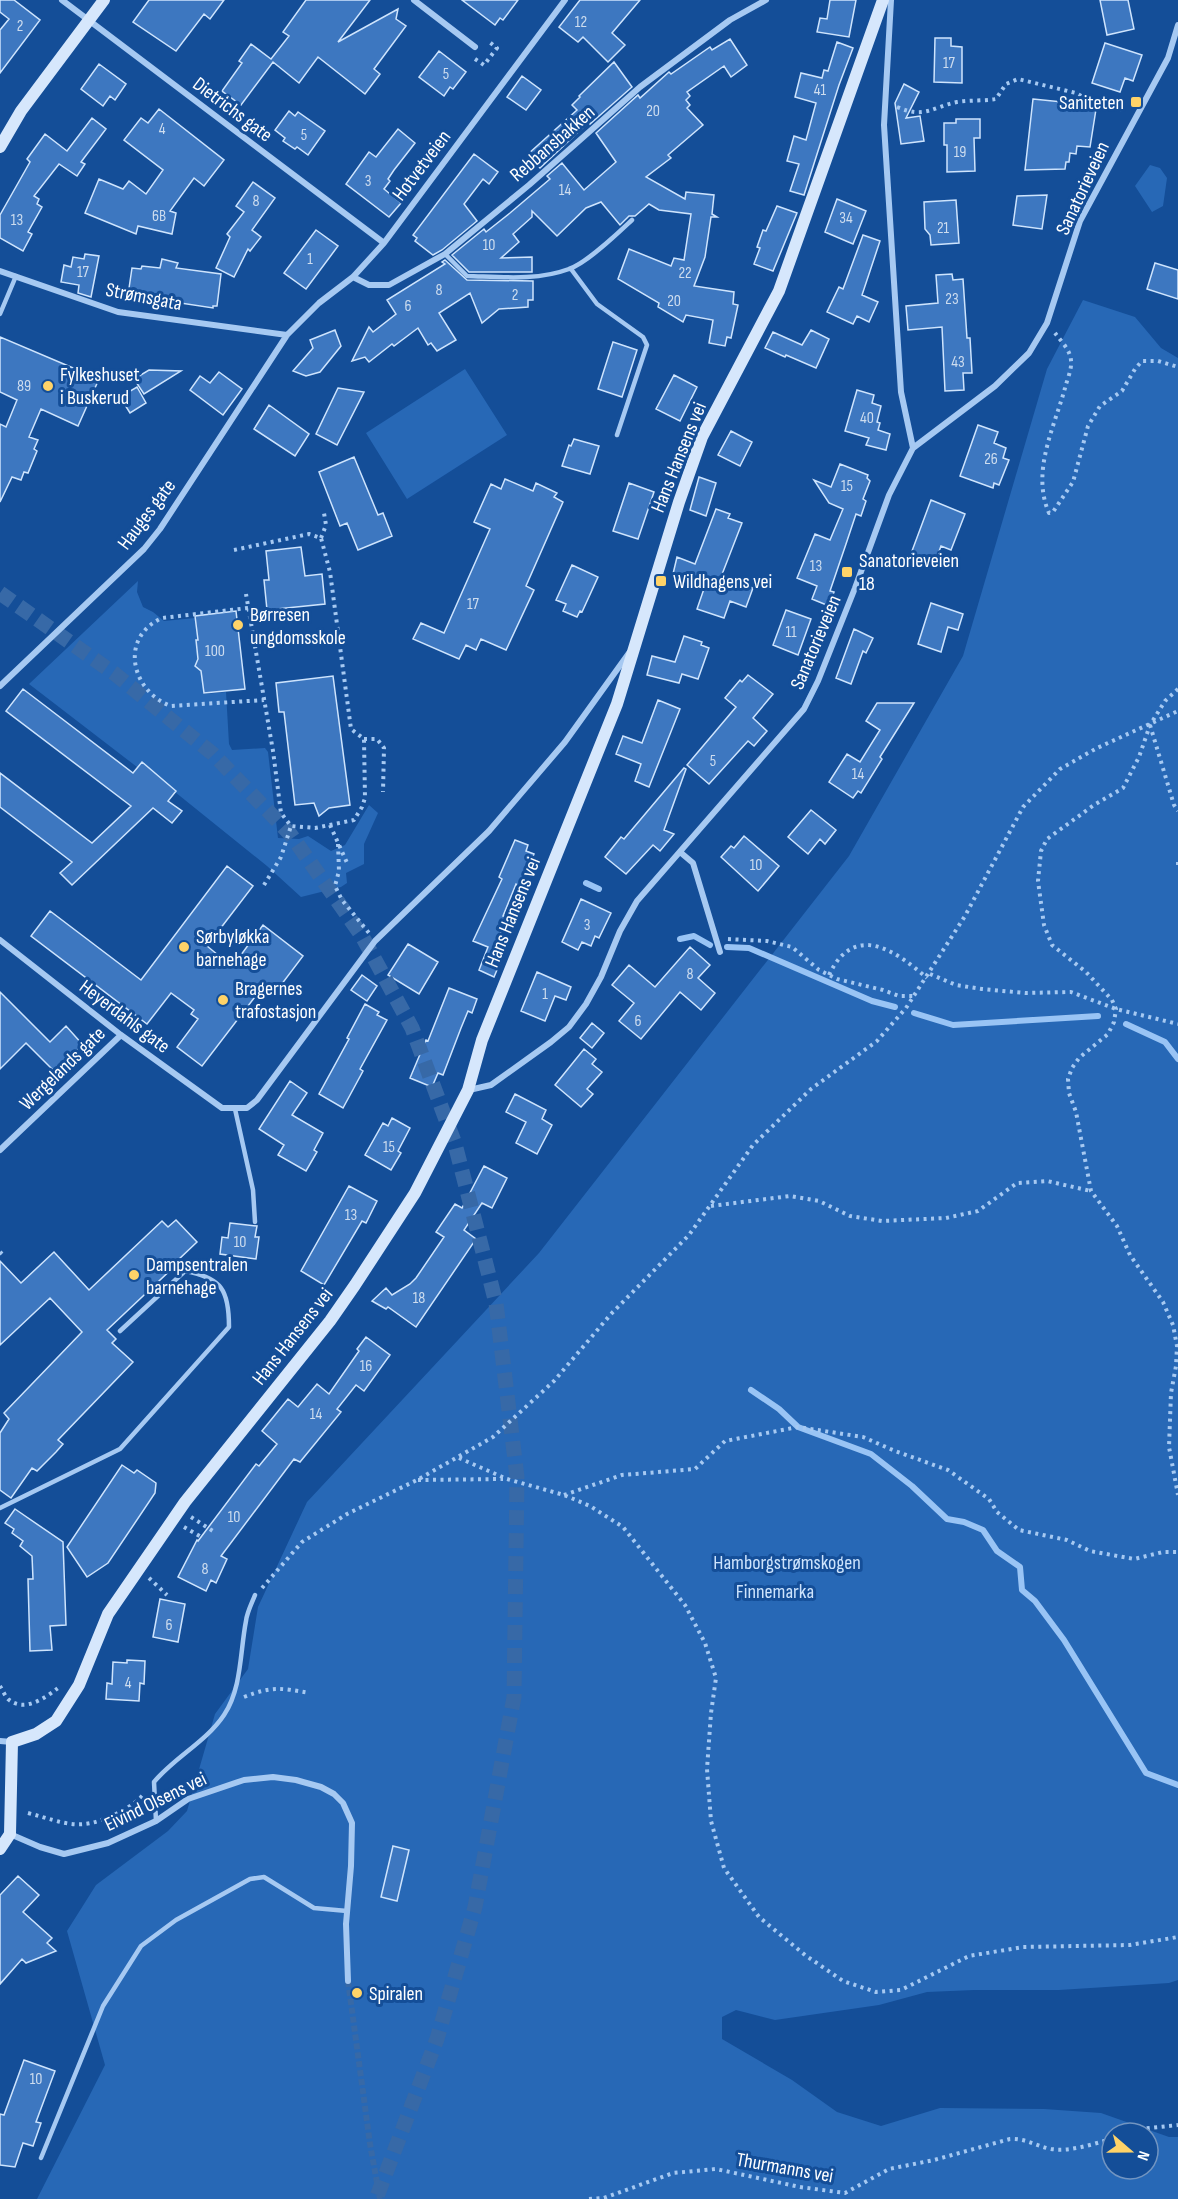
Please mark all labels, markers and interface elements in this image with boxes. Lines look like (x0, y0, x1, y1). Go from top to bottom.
house number: 12 (575, 13, 587, 32)
house number: 2 (17, 17, 23, 36)
house number: 17 (943, 54, 956, 73)
house number: 5 (443, 65, 449, 84)
street label: Dietrichs gate (188, 72, 277, 147)
house number: 41 (814, 81, 827, 100)
place label: Saniteten (1059, 91, 1124, 115)
marker: Saniteten (1129, 95, 1143, 109)
street label: Rebbansbakken (505, 100, 600, 187)
house number: 20 (646, 102, 660, 121)
house number: 4 (159, 120, 166, 139)
house number: 5 (301, 126, 307, 145)
street label: Hotvetveien (387, 126, 456, 206)
street label: Sanatorieveien (1051, 138, 1115, 239)
house number: 19 (954, 143, 966, 162)
house number: 3 (365, 172, 371, 191)
house number: 14 (559, 181, 571, 200)
house number: 8 (252, 192, 260, 211)
house number: 6B (152, 207, 166, 226)
house number: 34 (839, 209, 853, 228)
house number: 13 (11, 211, 23, 230)
house number: 21 (937, 219, 950, 238)
house number: 10 (483, 236, 495, 255)
house number: 1 (307, 250, 313, 269)
house number: 17 (77, 263, 90, 282)
house number: 22 (678, 264, 692, 283)
street label: Strømsgata (104, 278, 184, 316)
house number: 8 (435, 281, 443, 300)
house number: 2 (512, 286, 518, 305)
house number: 23 (945, 290, 959, 309)
house number: 20 (667, 292, 681, 311)
house number: 6 (404, 297, 412, 316)
house number: 43 (951, 353, 965, 372)
place label: Fylkeshuset i Buskerud (60, 363, 140, 410)
house number: 89 (17, 377, 31, 396)
marker: Fylkeshuset i Buskerud (41, 379, 55, 393)
street label: Hans Hansens vei (646, 399, 712, 516)
house number: 40 (860, 409, 874, 428)
house number: 26 (984, 450, 998, 469)
street label: Hauges gate (113, 475, 181, 555)
house number: 15 (841, 477, 853, 496)
place label: Sanatorieveien 18 (859, 549, 959, 596)
house number: 13 (810, 557, 822, 576)
marker: Sanatorieveien 18 (840, 565, 854, 579)
place label: Wildhagens vei (673, 570, 772, 594)
marker: Wildhagens vei (654, 574, 668, 588)
street label: Sanatorieveien (785, 592, 847, 693)
house number: 17 (467, 595, 480, 614)
place label: Børresen ungdomsskole (250, 603, 346, 650)
marker: Børresen ungdomsskole (231, 618, 245, 632)
house number: 11 (785, 623, 797, 642)
house number: 100 (205, 642, 225, 661)
house number: 5 (710, 752, 716, 771)
house number: 14 (852, 765, 864, 784)
street label: Hans Hansens vei (480, 854, 546, 971)
house number: 10 (750, 856, 762, 875)
house number: 3 (584, 916, 590, 935)
place label: Sørbyløkka barnehage (196, 925, 269, 972)
marker: Sørbyløkka barnehage (177, 940, 191, 954)
house number: 8 (686, 965, 694, 984)
street label: Heyerdahls gate (74, 975, 174, 1059)
place label: Bragernes trafostasjon (235, 977, 316, 1024)
house number: 1 (542, 985, 548, 1004)
marker: Bragernes trafostasjon (216, 993, 230, 1007)
house number: 6 (634, 1012, 642, 1031)
street label: Wergelands gate (15, 1022, 111, 1116)
house number: 15 (383, 1138, 395, 1157)
house number: 13 (345, 1206, 357, 1225)
house number: 10 (234, 1233, 246, 1252)
place label: Dampsentralen barnehage (146, 1253, 248, 1300)
marker: Dampsentralen barnehage (127, 1268, 141, 1282)
street label: Hans Hansens vei (247, 1283, 338, 1390)
house number: 18 (413, 1289, 425, 1308)
house number: 16 (360, 1357, 372, 1376)
house number: 14 (310, 1405, 322, 1424)
house number: 10 (228, 1508, 240, 1527)
park label: Hamborgstrømskogen (713, 1551, 861, 1575)
house number: 8 (201, 1560, 209, 1579)
park label: Finnemarka (736, 1580, 814, 1604)
house number: 6 (165, 1616, 173, 1635)
house number: 4 (125, 1674, 132, 1693)
street label: Eivind Olsens vei (100, 1767, 210, 1837)
place label: Spiralen (369, 1982, 423, 2006)
marker: Spiralen (350, 1986, 364, 2000)
house number: 10 (30, 2070, 42, 2089)
north arrow (1100, 2121, 1160, 2181)
street label: Thurmanns vei (735, 2148, 835, 2188)
text: N (1132, 2148, 1153, 2163)

